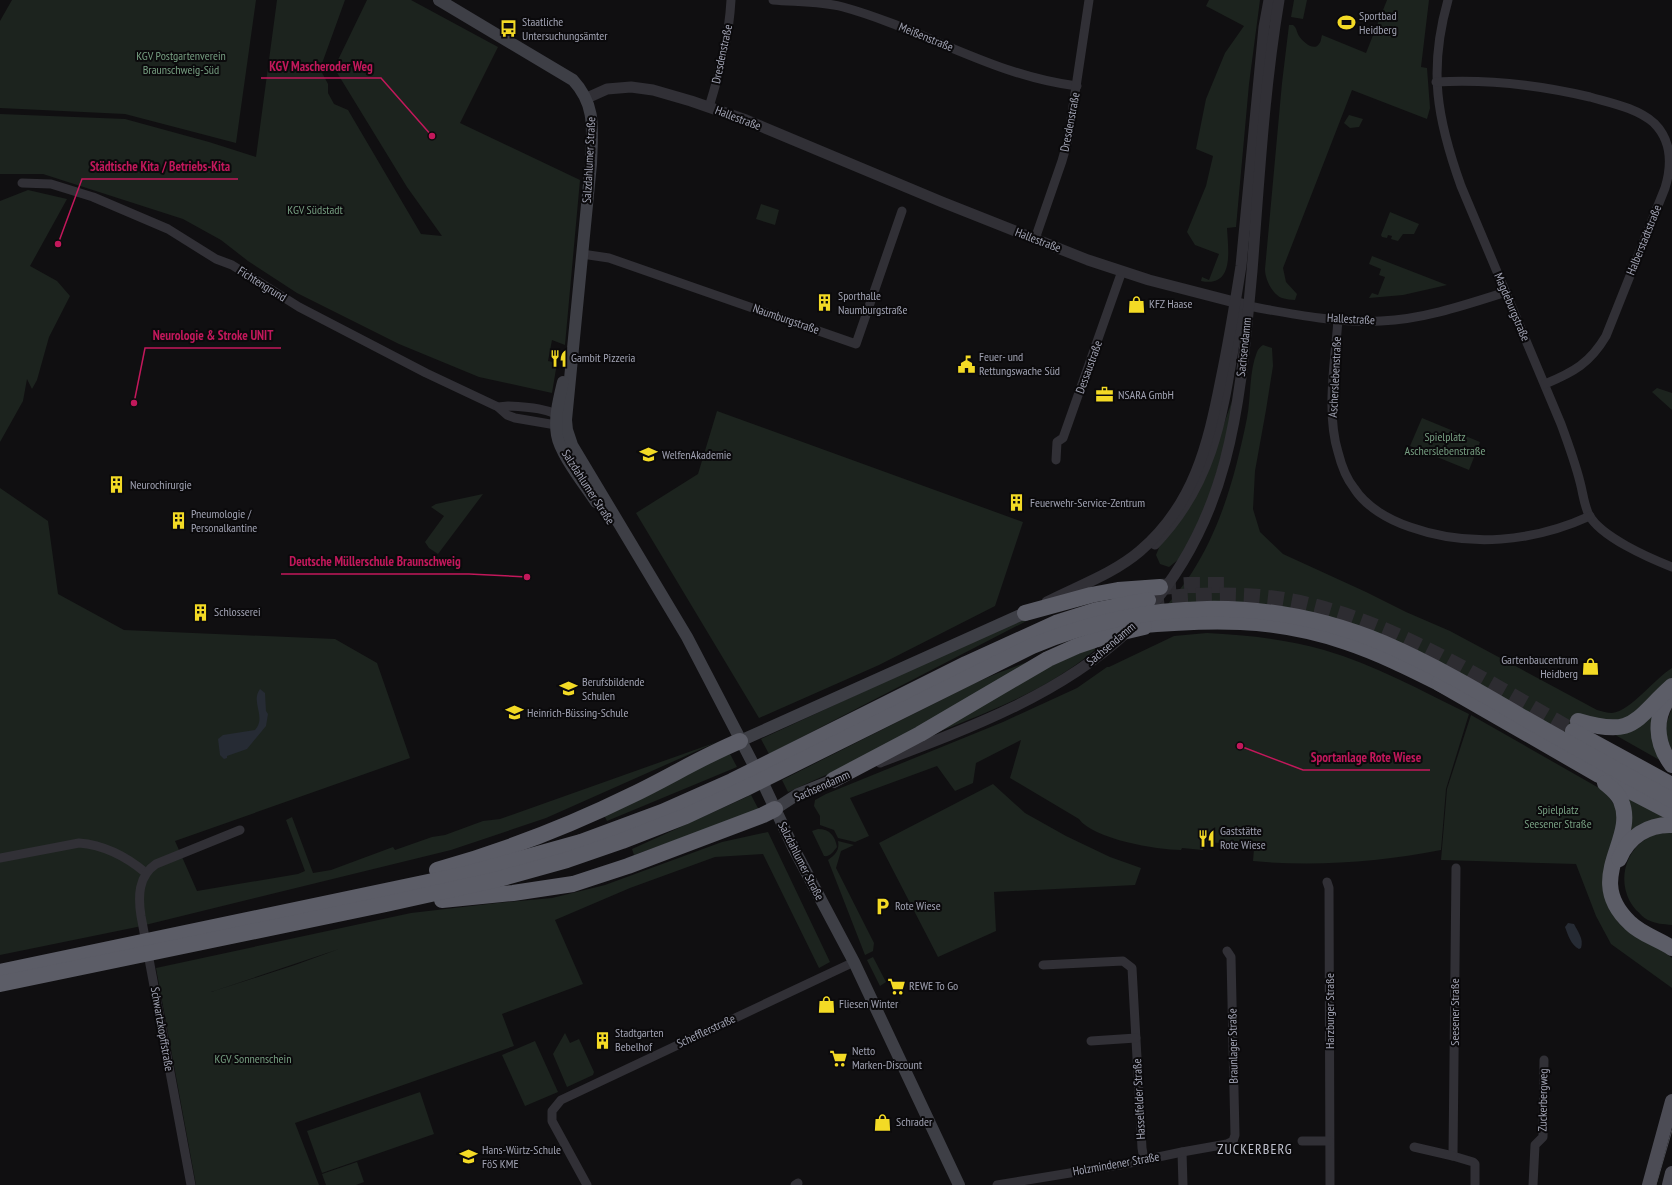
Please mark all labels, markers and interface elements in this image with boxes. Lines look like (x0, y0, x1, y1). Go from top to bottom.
place label: Sportbad Heidberg (1359, 8, 1397, 37)
sports icon: Sportbad Heidberg (1336, 13, 1356, 33)
place label: Staatliche Untersuchungsämter (522, 14, 608, 43)
bus stop icon: Staatliche Untersuchungsämter (499, 19, 519, 39)
street label: Meißenstraße (897, 19, 956, 54)
street label: Dresdenstraße (708, 23, 735, 85)
park label: KGV Postgartenverein Braunschweig-Süd (136, 48, 226, 77)
callout: KGV Mascheroder Weg (261, 53, 381, 78)
text: KGV Mascheroder Weg (269, 58, 373, 75)
street label: Dresdenstraße (1056, 91, 1083, 153)
street label: Hallestraße (713, 102, 763, 133)
street label: Salzdahlumer Straße (579, 116, 598, 203)
callout: Städtische Kita / Betriebs-Kita (82, 154, 238, 179)
text: Städtische Kita / Betriebs-Kita (90, 158, 230, 175)
park label: KGV Südstadt (287, 202, 343, 217)
street label: Halberstadtstraße (1623, 202, 1664, 277)
street label: Hallestraße (1013, 224, 1063, 255)
street label: Fichtengrund (235, 263, 289, 304)
street label: Magdeburgstraße (1491, 270, 1534, 343)
place label: Sporthalle Naumburgstraße (838, 288, 907, 317)
building icon: Sporthalle Naumburgstraße (815, 293, 835, 313)
shop icon: KFZ Haase (1126, 294, 1146, 314)
place label: KFZ Haase (1149, 296, 1192, 311)
street label: Naumburgstraße (751, 300, 821, 337)
street label: Hallestraße (1327, 310, 1375, 327)
street label: Sachsendamm (1233, 316, 1254, 377)
callout: Neurologie & Stroke UNIT (145, 323, 281, 348)
text: Neurologie & Stroke UNIT (153, 327, 274, 344)
street label: Ascherslebenstraße (1325, 336, 1344, 418)
street label: Dessaustraße (1072, 338, 1105, 396)
restaurant icon: Gambit Pizzeria (548, 348, 568, 368)
place label: Feuer- und Rettungswache Süd (979, 349, 1060, 378)
place label: Gambit Pizzeria (571, 350, 636, 365)
public building icon: Feuer- und Rettungswache Süd (956, 354, 976, 374)
office icon: NSARA GmbH (1095, 385, 1115, 405)
place label: NSARA GmbH (1118, 387, 1174, 402)
park label: Spielplatz Ascherslebenstraße (1404, 429, 1486, 458)
school or university icon: WelfenAkademie (639, 445, 659, 465)
street label: Salzdahlumer Straße (559, 446, 618, 527)
place label: WelfenAkademie (662, 447, 731, 462)
building icon: Neurochirurgie (107, 475, 127, 495)
place label: Neurochirurgie (130, 477, 192, 492)
building icon: Feuerwehr-Service-Zentrum (1007, 493, 1027, 513)
place label: Feuerwehr-Service-Zentrum (1030, 495, 1145, 510)
place label: Pneumologie / Personalkantine (191, 506, 257, 535)
building icon: Pneumologie / Personalkantine (168, 511, 188, 531)
callout: Deutsche Müllerschule Braunschweig (281, 549, 469, 574)
text: Deutsche Müllerschule Braunschweig (289, 553, 461, 570)
building icon: Schlosserei (191, 602, 211, 622)
place label: Schlosserei (214, 604, 261, 619)
street label: Sachsendamm (1083, 619, 1138, 668)
place label: Gartenbaucentrum Heidberg (1501, 652, 1578, 681)
shop icon: Gartenbaucentrum Heidberg (1581, 657, 1601, 677)
place label: Berufsbildende Schulen (582, 674, 644, 703)
school or university icon: Berufsbildende Schulen (559, 679, 579, 699)
school or university icon: Heinrich-Büssing-Schule (504, 703, 524, 723)
place label: Heinrich-Büssing-Schule (527, 705, 628, 720)
callout: Sportanlage Rote Wiese (1303, 745, 1430, 770)
text: Sportanlage Rote Wiese (1311, 749, 1422, 766)
street label: Sachsendamm (792, 767, 852, 804)
park label: Spielplatz Seesener Straße (1524, 802, 1592, 831)
street label: Salzdahlumer Straße (775, 819, 828, 903)
place label: Gaststätte Rote Wiese (1220, 823, 1266, 852)
restaurant icon: Gaststätte Rote Wiese (1197, 828, 1217, 848)
parking icon: Rote Wiese (872, 896, 892, 916)
place label: Rote Wiese (895, 898, 941, 913)
street label: Harzburger Straße (1322, 973, 1337, 1049)
supermarket icon: REWE To Go (886, 976, 906, 996)
place label: REWE To Go (909, 978, 958, 993)
street label: Seesener Straße (1447, 978, 1462, 1046)
street label: Schwartzkopffstraße (148, 986, 177, 1072)
shop icon: Fliesen Winter (816, 994, 836, 1014)
place label: Fliesen Winter (839, 996, 899, 1011)
street label: Braunlager Straße (1224, 1008, 1241, 1084)
street label: Schefflerstraße (674, 1010, 737, 1051)
place label: Stadtgarten Bebelhof (615, 1025, 664, 1054)
building icon: Stadtgarten Bebelhof (592, 1030, 612, 1050)
place label: Netto Marken-Discount (852, 1043, 923, 1072)
supermarket icon: Netto Marken-Discount (829, 1048, 849, 1068)
park label: KGV Sonnenschein (215, 1051, 291, 1066)
street label: Hasselfelder Straße (1129, 1058, 1148, 1140)
street label: Zuckerbergweg (1534, 1068, 1551, 1132)
shop icon: Schrader (873, 1112, 893, 1132)
place label: Schrader (896, 1114, 933, 1129)
district label: ZUCKERBERG (1217, 1140, 1293, 1158)
place label: Hans-Würtz-Schule FöS KME (482, 1142, 561, 1171)
school or university icon: Hans-Würtz-Schule FöS KME (459, 1147, 479, 1167)
street label: Holzmindener Straße (1071, 1148, 1161, 1179)

